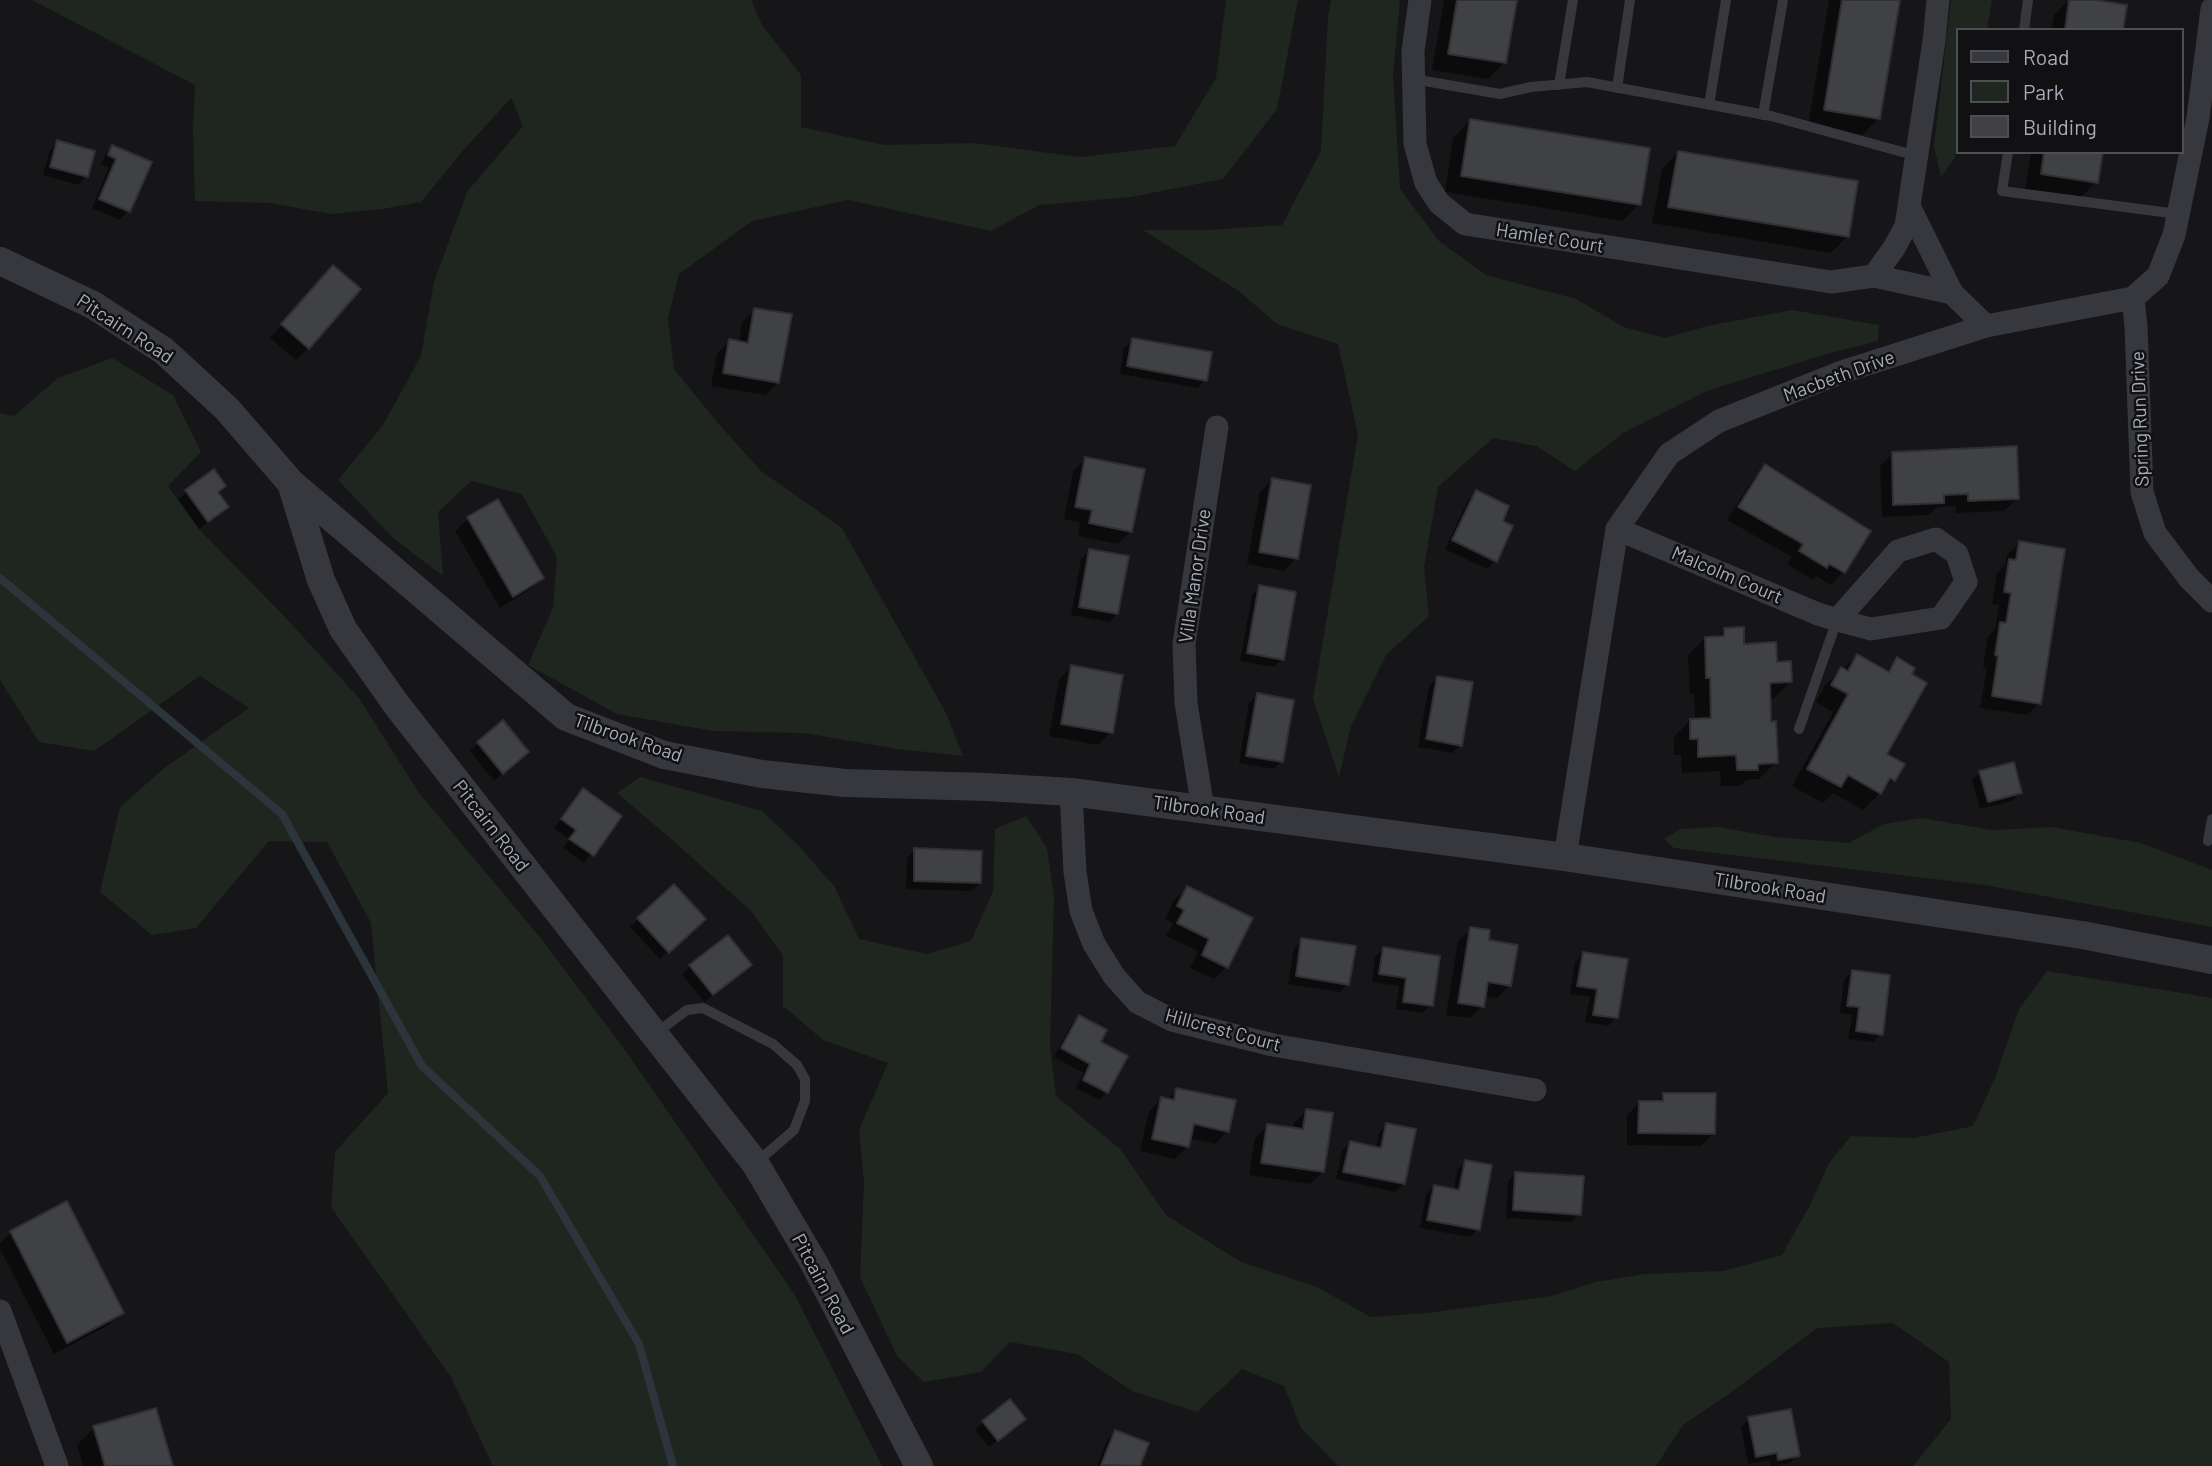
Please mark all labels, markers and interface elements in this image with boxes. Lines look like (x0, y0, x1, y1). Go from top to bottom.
legend (1956, 28, 2184, 154)
text: Road (2023, 44, 2069, 69)
text: Park (2023, 79, 2064, 104)
text: Building (2023, 114, 2097, 139)
street label: Hamlet Court (1494, 218, 1606, 258)
street label: Pitcairn Road (73, 289, 177, 369)
street label: Macbeth Drive (1780, 345, 1898, 407)
street label: Spring Run Drive (2126, 351, 2154, 487)
street label: Villa Manor Drive (1174, 508, 1216, 644)
street label: Malcolm Court (1668, 541, 1786, 609)
street label: Tilbrook Road (571, 709, 685, 767)
street label: Pitcairn Road (448, 776, 534, 876)
street label: Tilbrook Road (1151, 791, 1267, 829)
street label: Tilbrook Road (1712, 868, 1828, 908)
street label: Hillcrest Court (1163, 1004, 1283, 1056)
street label: Pitcairn Road (787, 1230, 859, 1338)

